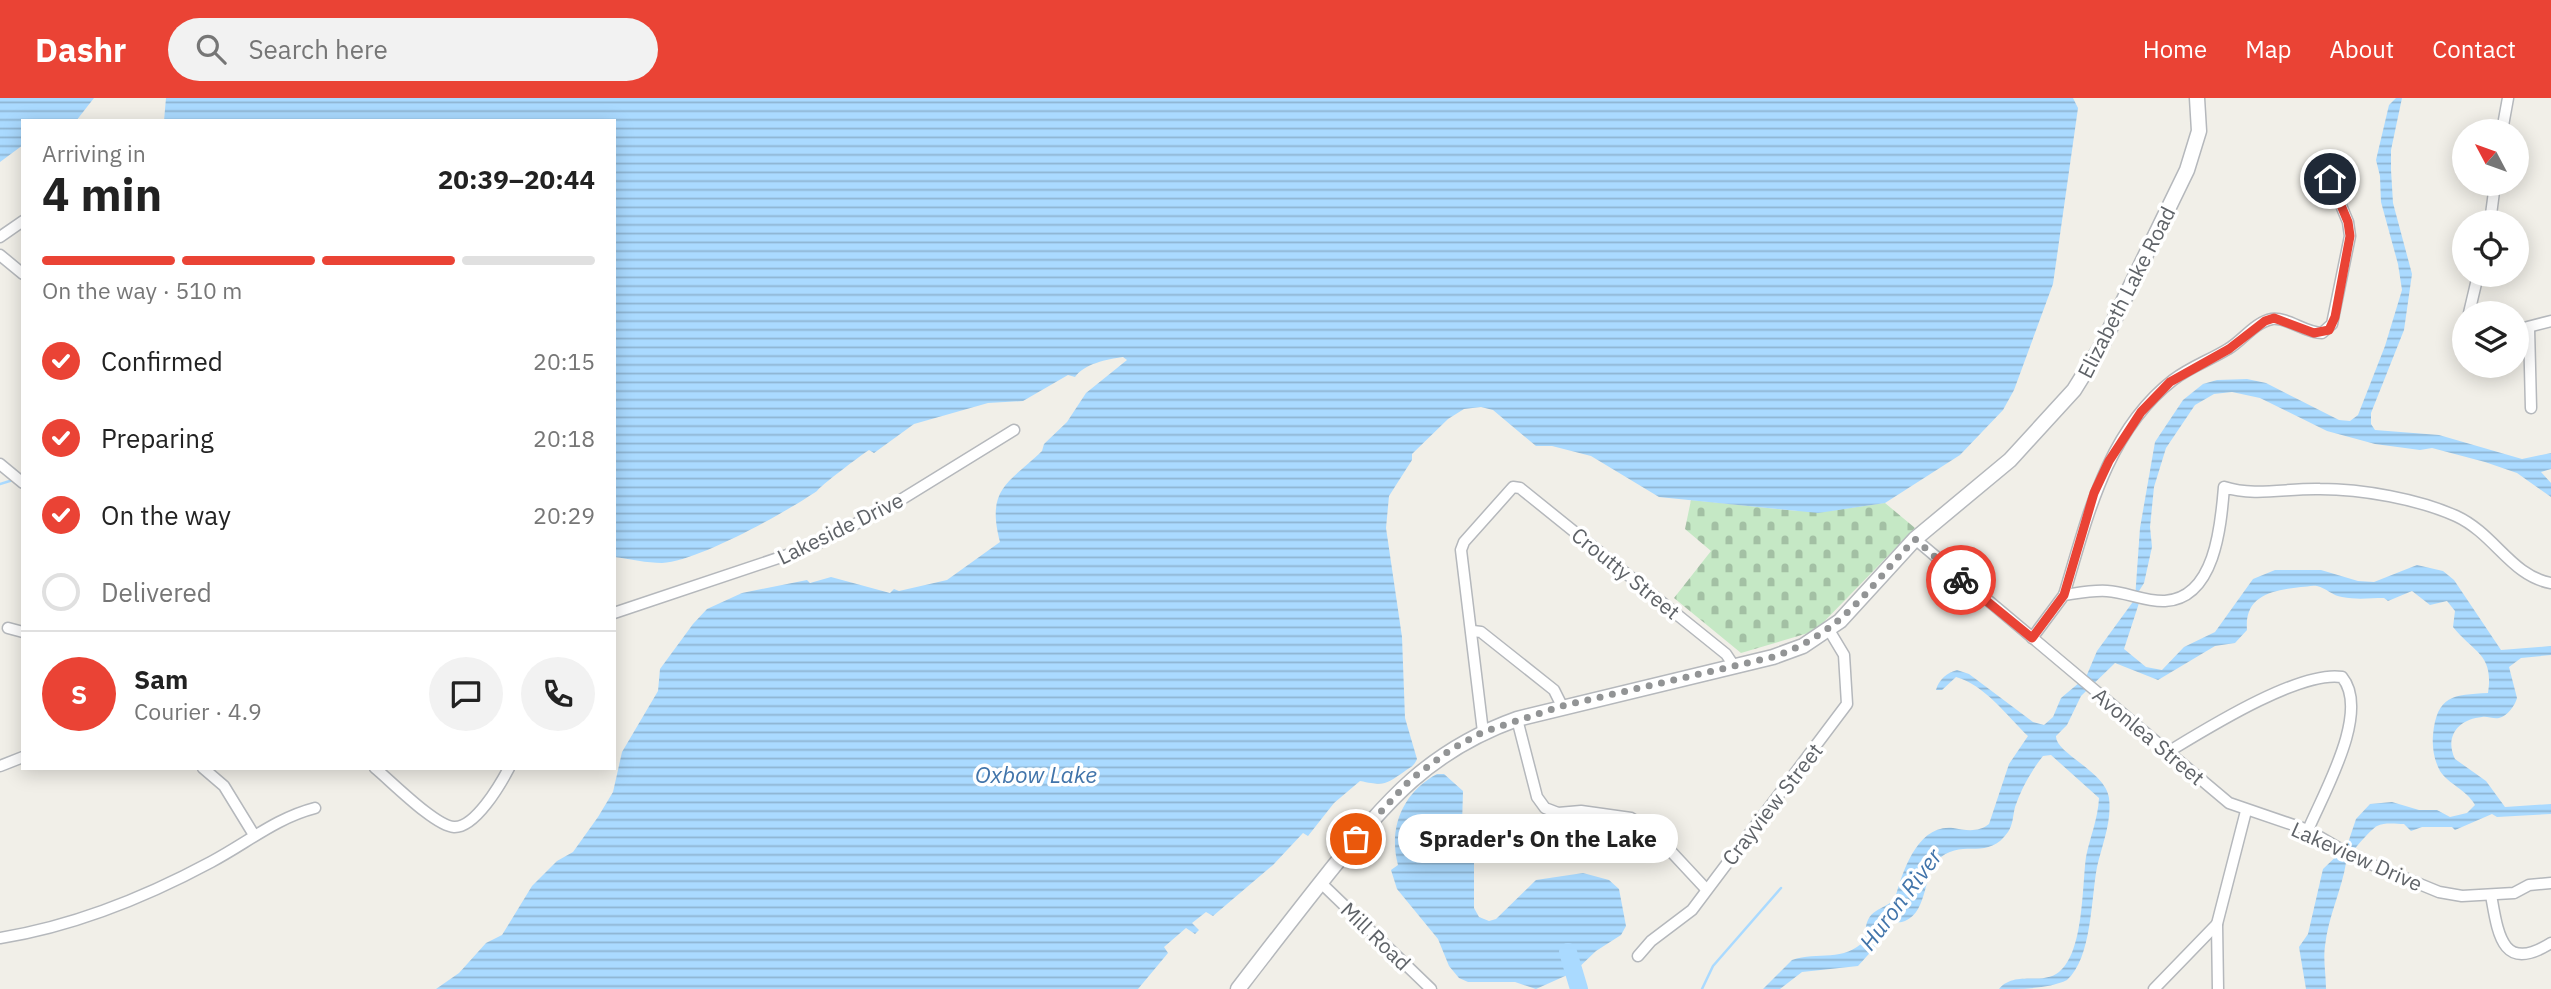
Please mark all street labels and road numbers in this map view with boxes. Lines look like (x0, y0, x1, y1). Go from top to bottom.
street label: Elizabeth Lake Road (2071, 201, 2181, 383)
street label: Lakeside Drive (772, 485, 908, 571)
street label: Croutty Street (1566, 521, 1686, 625)
street label: Avonlea Street (2087, 681, 2211, 791)
street label: Crayview Street (1715, 737, 1829, 871)
street label: Lakeview Drive (2287, 815, 2427, 897)
street label: Mill Road (1335, 896, 1417, 976)

